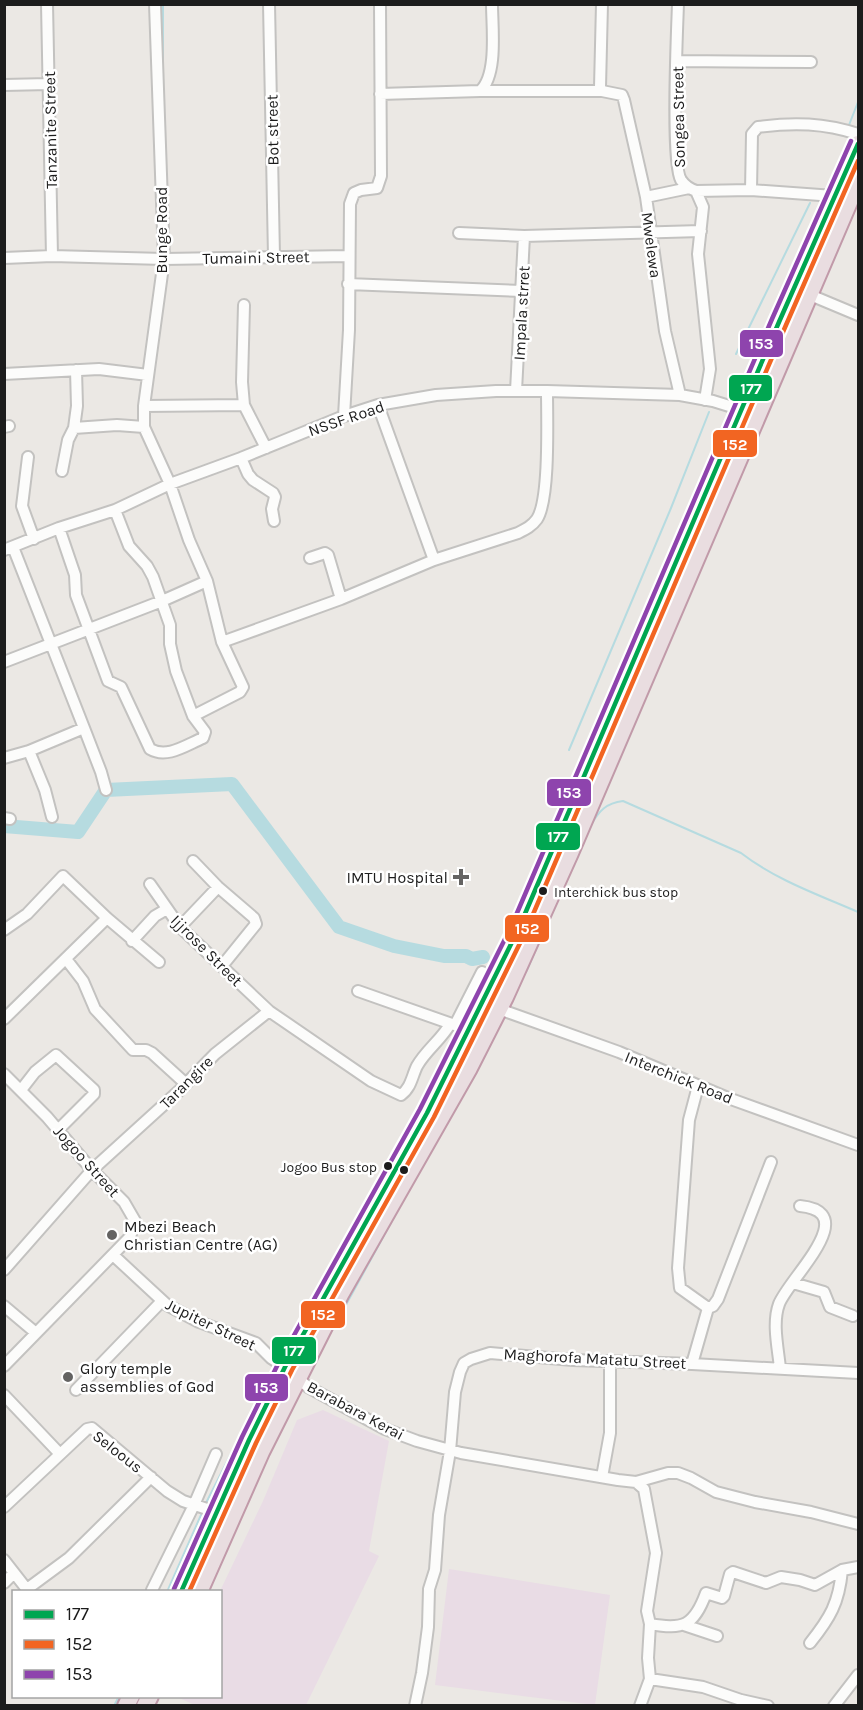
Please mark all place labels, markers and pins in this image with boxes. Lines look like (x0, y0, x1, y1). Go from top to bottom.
place label: IMTU Hospital (346, 868, 448, 887)
marker: IMTU Hospital (452, 868, 470, 886)
place label: Interchick bus stop (554, 884, 678, 901)
marker: Interchick bus stop (537, 885, 549, 897)
place label: Jogoo Bus stop (281, 1159, 377, 1176)
marker: Jogoo Bus stop (382, 1160, 394, 1172)
unlabelled marker (398, 1164, 410, 1176)
place label: Mbezi Beach Christian Centre (AG) (124, 1217, 278, 1254)
marker: Mbezi Beach Christian Centre (AG) (105, 1228, 119, 1242)
place label: Glory temple assemblies of God (80, 1359, 215, 1396)
marker: Glory temple assemblies of God (61, 1370, 75, 1384)

